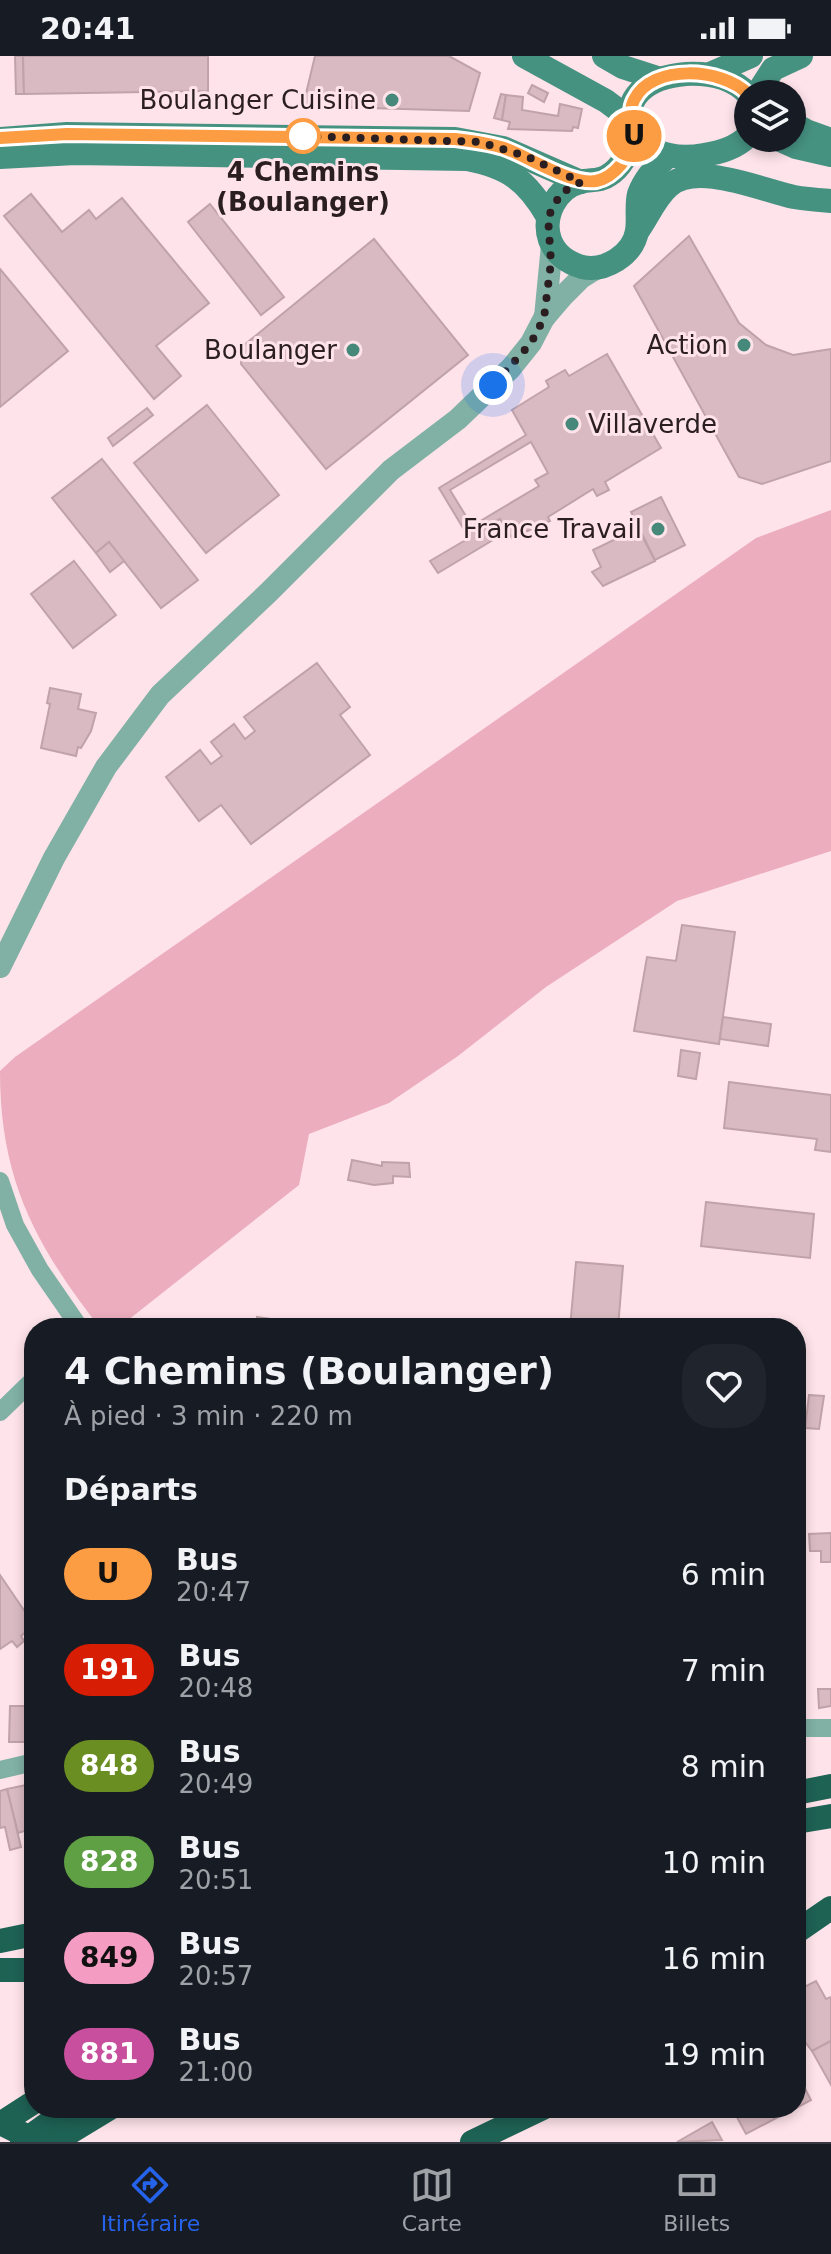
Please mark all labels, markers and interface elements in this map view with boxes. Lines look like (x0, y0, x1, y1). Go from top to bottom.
text: 20:41 (40, 11, 136, 46)
map controls (734, 80, 806, 152)
button: layers (734, 80, 806, 152)
place label: Boulanger Cuisine (140, 85, 376, 115)
marker: Boulanger Cuisine (383, 91, 401, 109)
line badge: U (608, 110, 660, 162)
marker: 4 Chemins (Boulanger) (286, 119, 320, 153)
text: U (623, 119, 645, 152)
place label: 4 Chemins (Boulanger) (216, 157, 390, 217)
place label: Action (647, 330, 728, 360)
place label: Boulanger (204, 335, 337, 365)
marker: Action (735, 336, 753, 354)
marker: Boulanger (344, 341, 362, 359)
your location (473, 365, 513, 405)
place label: Villaverde (588, 409, 717, 439)
marker: Villaverde (563, 415, 581, 433)
place label: France Travail (463, 514, 642, 544)
marker: France Travail (649, 520, 667, 538)
button: heart (682, 1344, 766, 1428)
text: 4 Chemins (Boulanger) (64, 1349, 554, 1393)
text: À pied · 3 min · 220 m (64, 1401, 353, 1431)
text: Départs (64, 1472, 198, 1507)
text: Bus (176, 1542, 238, 1577)
text: U (97, 1557, 119, 1590)
text: 6 min (681, 1557, 766, 1592)
text: 20:47 (176, 1577, 251, 1607)
text: Bus (178, 1638, 241, 1673)
text: 191 (80, 1653, 138, 1686)
text: 7 min (681, 1653, 766, 1688)
text: 20:48 (178, 1673, 253, 1703)
text: Bus (178, 1734, 241, 1769)
text: 848 (80, 1749, 138, 1782)
text: 8 min (681, 1749, 766, 1784)
text: 20:49 (178, 1769, 253, 1799)
text: Bus (178, 1830, 241, 1865)
text: 828 (80, 1845, 138, 1878)
text: 10 min (662, 1845, 766, 1880)
text: 20:51 (178, 1865, 253, 1895)
text: Bus (178, 1926, 241, 1961)
text: 849 (80, 1941, 138, 1974)
text: 16 min (662, 1941, 766, 1976)
text: 20:57 (178, 1961, 253, 1991)
text: Bus (178, 2022, 241, 2057)
text: 881 (80, 2037, 138, 2070)
text: 19 min (662, 2037, 766, 2072)
text: 21:00 (178, 2057, 253, 2087)
tab: Itinéraire (101, 2163, 200, 2236)
tab: Carte (402, 2163, 462, 2236)
tab: Billets (663, 2163, 730, 2236)

